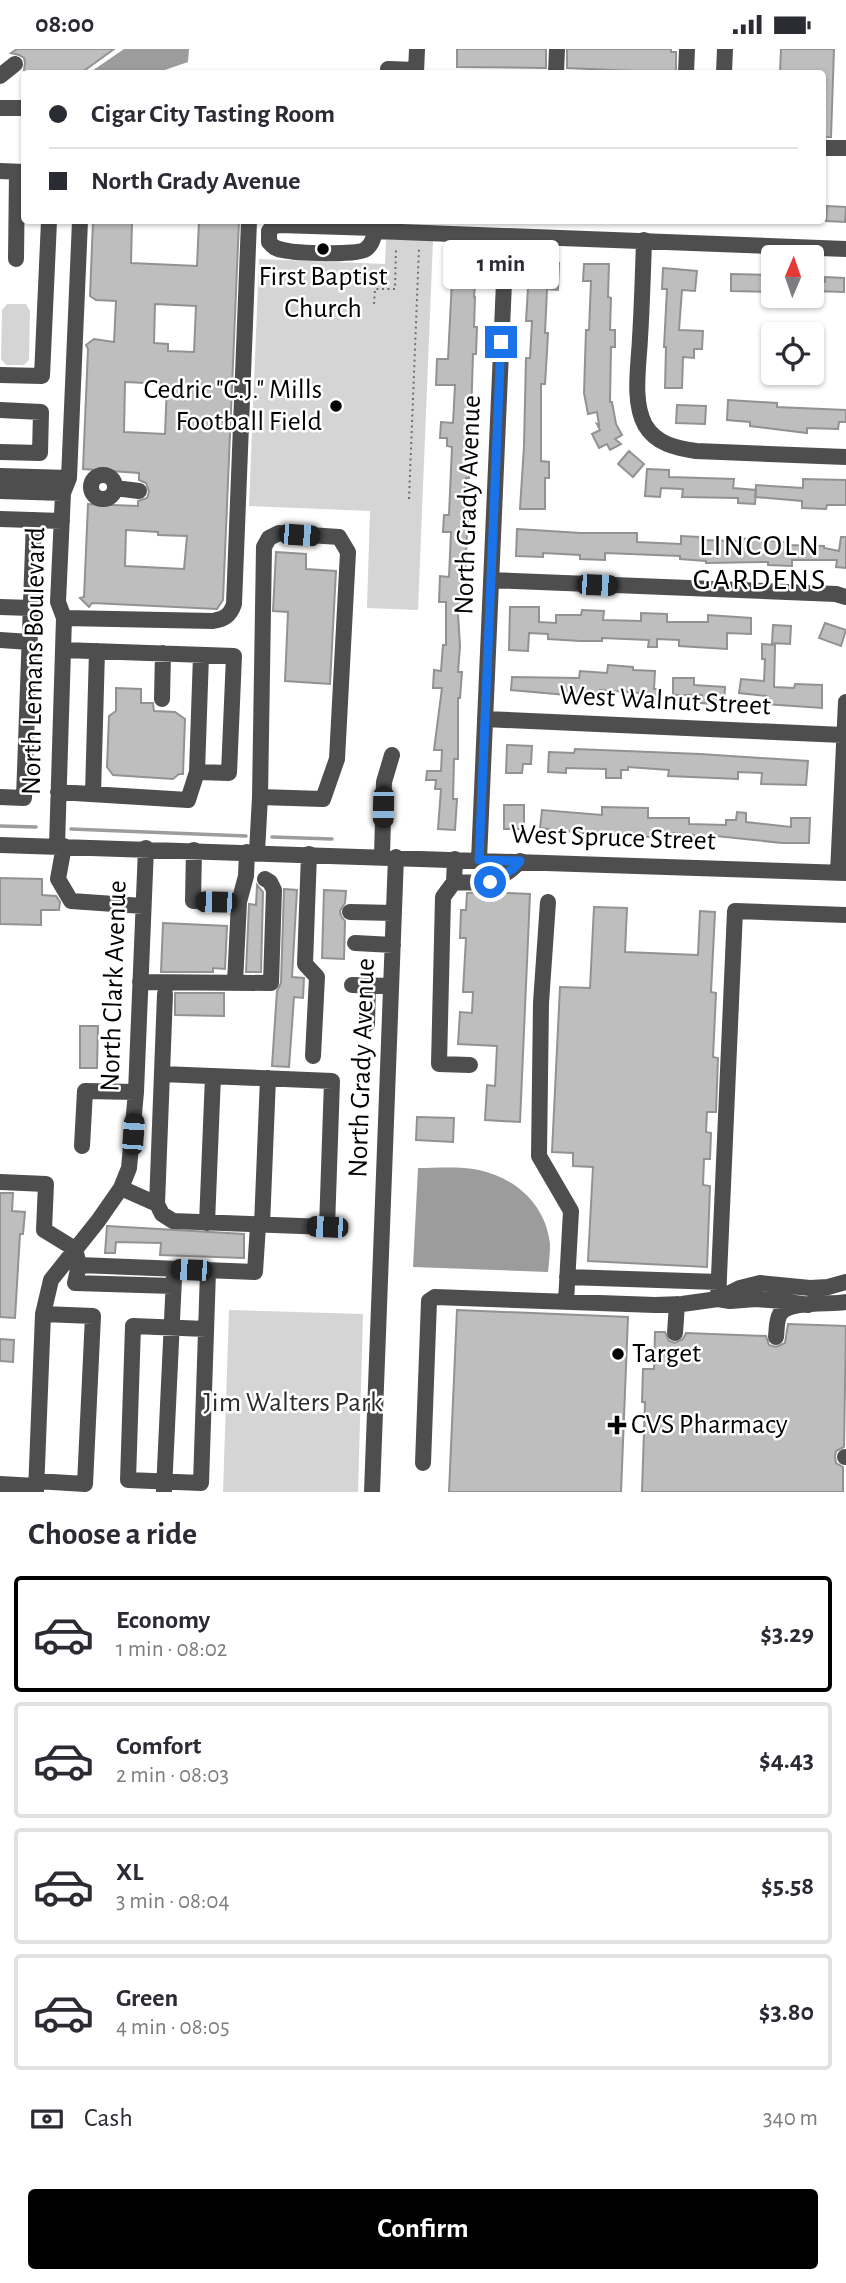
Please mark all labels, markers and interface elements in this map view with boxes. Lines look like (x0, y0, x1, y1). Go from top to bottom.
text: 08:00 (35, 11, 94, 37)
text: Cigar City Tasting Room (91, 101, 335, 127)
text: North Grady Avenue (91, 168, 301, 194)
callout: 1 min (443, 240, 559, 289)
marker: First Baptist Church (315, 241, 331, 257)
north arrow (761, 245, 824, 308)
map controls (761, 245, 824, 385)
text: 1 min (477, 253, 525, 276)
place label: First Baptist Church (258, 263, 388, 323)
button: locate (761, 322, 824, 385)
route end (485, 326, 517, 358)
place label: Cedric "C.J." Mills Football Field (143, 376, 322, 436)
street label: North Grady Avenue (450, 395, 486, 615)
marker: Cedric "C.J." Mills Football Field (328, 398, 344, 414)
car (278, 523, 321, 547)
street label: North Lemans Boulevard (18, 527, 50, 795)
district label: LINCOLN GARDENS (693, 531, 827, 595)
car (576, 574, 619, 596)
street label: West Walnut Street (558, 681, 772, 721)
car (373, 786, 394, 828)
street label: West Spruce Street (510, 820, 716, 856)
route start (474, 866, 506, 898)
street label: North Clark Avenue (96, 880, 132, 1092)
car (195, 891, 238, 913)
street label: North Grady Avenue (344, 958, 380, 1178)
car (122, 1112, 145, 1156)
car (306, 1216, 349, 1238)
car (170, 1259, 213, 1281)
place label: Target (632, 1340, 701, 1368)
marker: Target (610, 1346, 626, 1362)
park label: Jim Walters Park (203, 1389, 383, 1417)
place label: CVS Pharmacy (631, 1411, 788, 1439)
marker: CVS Pharmacy (609, 1417, 625, 1433)
text: Choose a ride (28, 1518, 197, 1550)
icon: car (32, 1603, 95, 1666)
text: Economy (116, 1607, 210, 1633)
text: $3.29 (760, 1621, 814, 1647)
text: 1 min · 08:02 (116, 1638, 227, 1661)
icon: car (32, 1729, 95, 1792)
text: Comfort (116, 1733, 201, 1759)
text: $4.43 (759, 1747, 814, 1773)
text: 2 min · 08:03 (116, 1764, 229, 1787)
icon: car (32, 1855, 95, 1918)
text: XL (116, 1859, 143, 1885)
text: $5.58 (761, 1873, 814, 1899)
text: 3 min · 08:04 (116, 1890, 229, 1913)
icon: car (32, 1981, 95, 2044)
text: Green (116, 1985, 178, 2011)
text: $3.80 (759, 1999, 814, 2025)
text: 4 min · 08:05 (116, 2016, 230, 2039)
icon: cash (28, 2100, 66, 2138)
text: Cash (84, 2105, 133, 2131)
text: 340 m (763, 2107, 818, 2130)
button: Confirm (28, 2189, 818, 2269)

